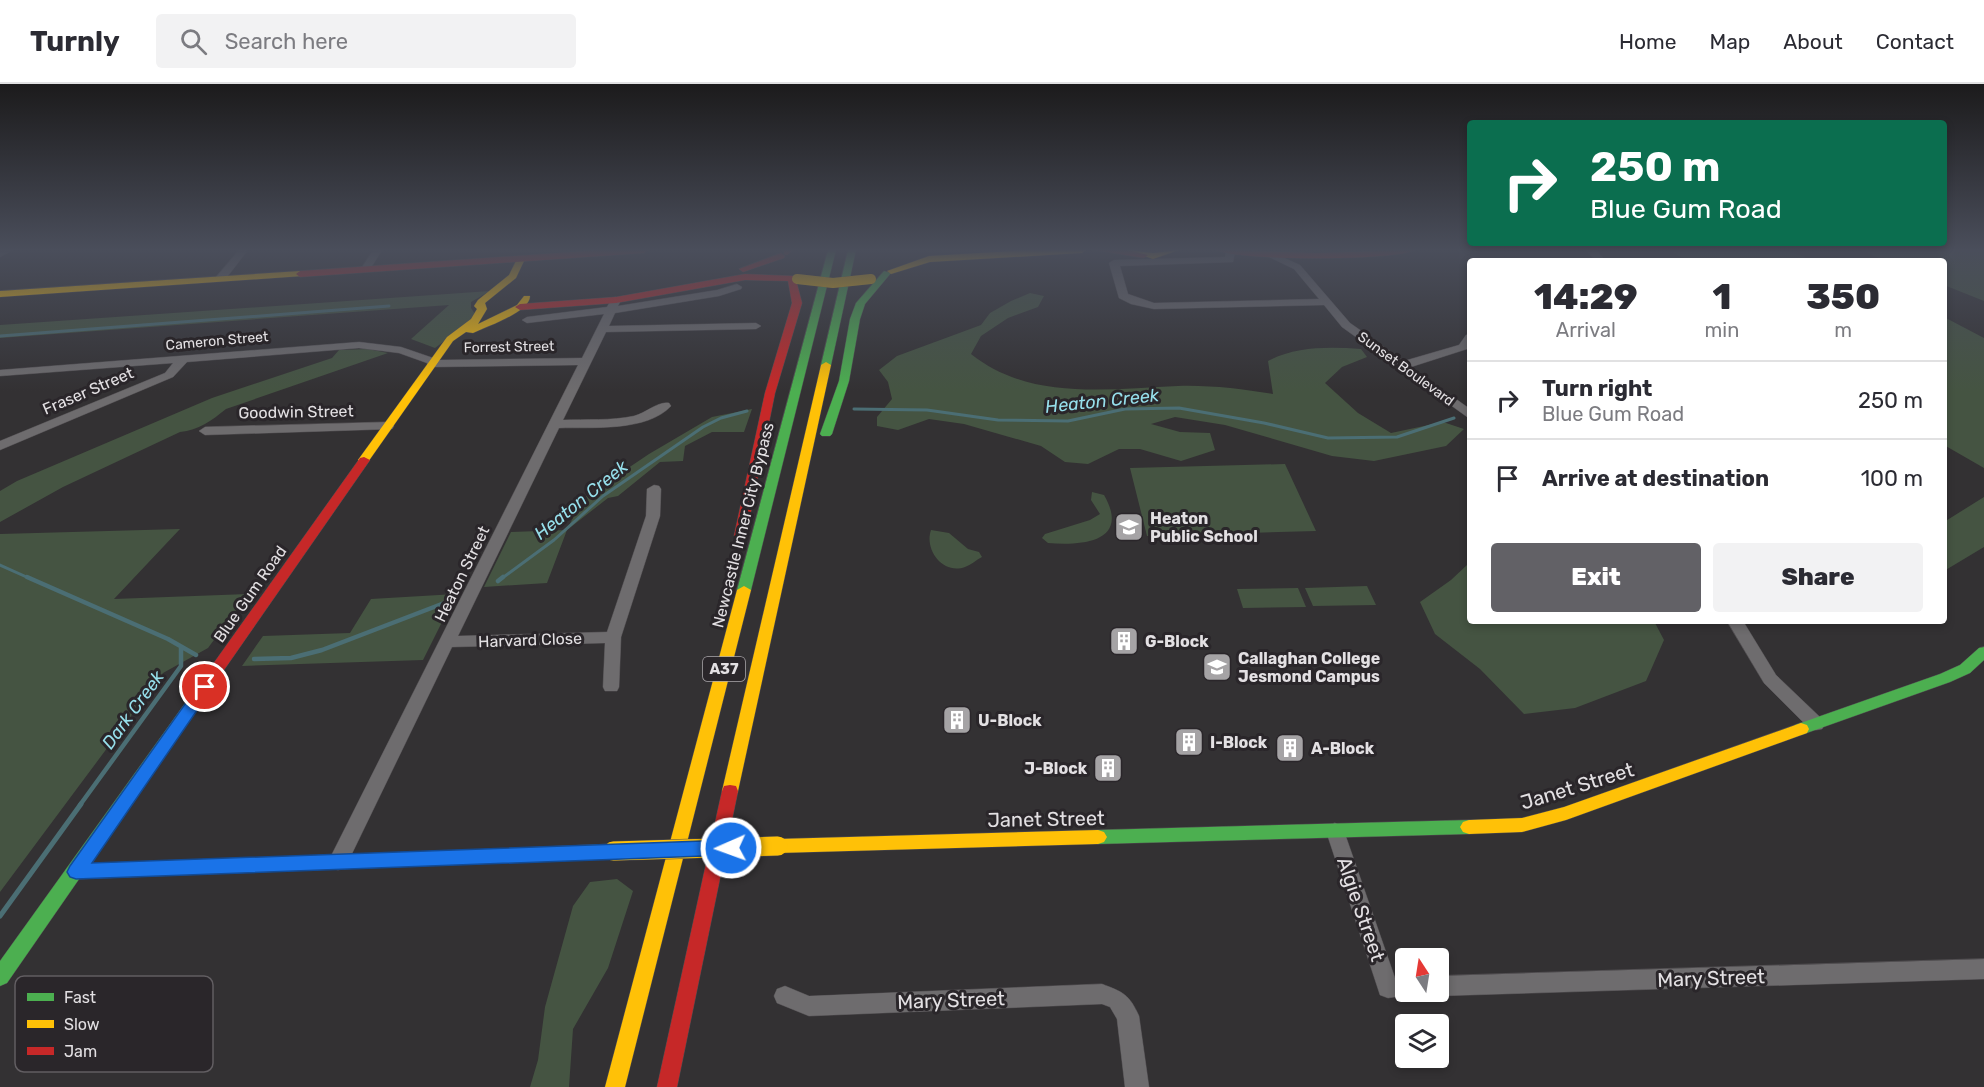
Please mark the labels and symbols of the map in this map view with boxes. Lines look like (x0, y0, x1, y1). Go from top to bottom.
street label: Cameron Street (165, 328, 270, 354)
street label: Sunset Boulevard (1354, 328, 1458, 410)
street label: Forrest Street (463, 338, 555, 356)
street label: Fraser Street (40, 363, 136, 419)
water label: Heaton Creek (1044, 384, 1161, 418)
street label: Goodwin Street (238, 401, 354, 423)
street label: Newcastle Inner City Bypass (708, 420, 778, 630)
water label: Heaton Creek (530, 455, 633, 544)
place label: Heaton Public School (1150, 509, 1258, 546)
school or university icon: Heaton Public School (1113, 511, 1145, 543)
street label: Heaton Street (431, 523, 493, 625)
street label: Blue Gum Road (210, 542, 290, 646)
building icon: G-Block (1108, 625, 1140, 657)
street label: Harvard Close (478, 629, 582, 651)
place label: G-Block (1145, 632, 1209, 651)
place label: Callaghan College Jesmond Campus (1238, 649, 1380, 686)
school or university icon: Callaghan College Jesmond Campus (1201, 651, 1233, 683)
road number: A37 (703, 657, 745, 681)
pin (179, 661, 230, 712)
water label: Dark Creek (97, 666, 169, 753)
building icon: U-Block (941, 704, 973, 736)
place label: U-Block (978, 711, 1042, 730)
building icon: I-Block (1173, 726, 1205, 758)
building icon: A-Block (1274, 732, 1306, 764)
place label: I-Block (1210, 733, 1268, 752)
place label: A-Block (1311, 739, 1375, 758)
building icon: J-Block (1092, 752, 1124, 784)
street label: Janet Street (1517, 757, 1637, 815)
place label: J-Block (1024, 759, 1088, 778)
street label: Janet Street (987, 806, 1105, 832)
position arrow (699, 816, 763, 880)
street label: Algie Street (1332, 854, 1390, 965)
north arrow (1395, 948, 1449, 1002)
street label: Mary Street (1657, 964, 1765, 992)
legend (15, 976, 213, 1072)
street label: Mary Street (897, 986, 1005, 1014)
text: Fast (64, 988, 96, 1007)
text: Slow (64, 1015, 100, 1034)
text: Jam (64, 1042, 97, 1061)

